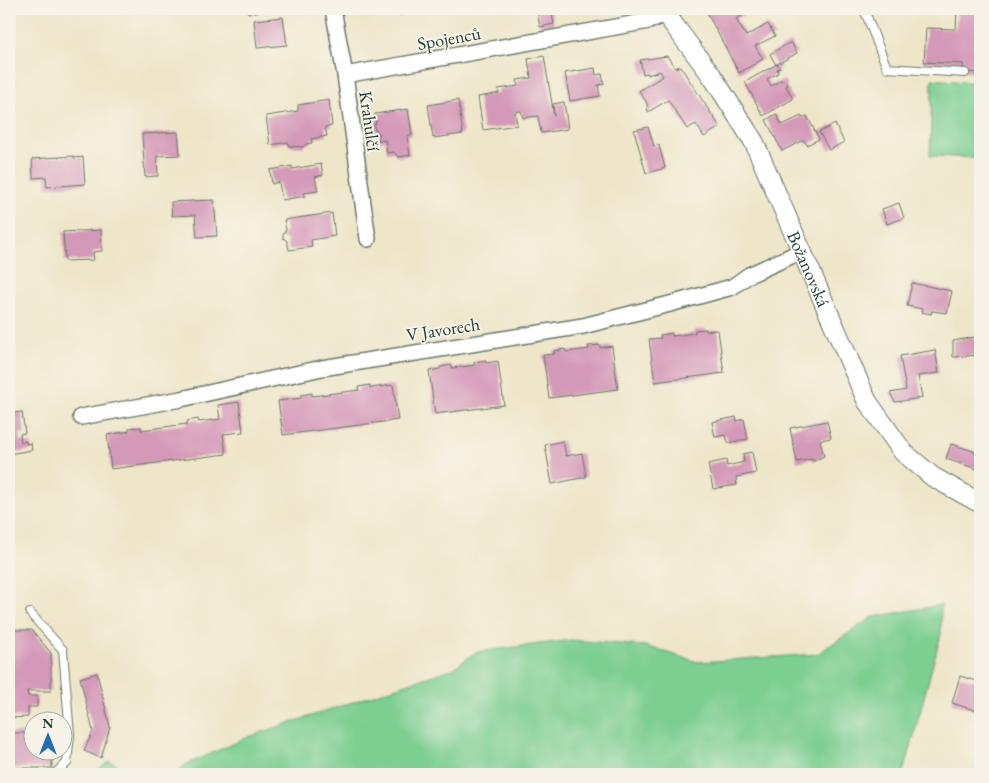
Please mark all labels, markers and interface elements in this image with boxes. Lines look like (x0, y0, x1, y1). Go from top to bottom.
street label: Spojenců (415, 21, 483, 55)
street label: Krahulčí (354, 90, 386, 153)
street label: Božanovská (783, 227, 836, 311)
street label: V Javorech (404, 312, 482, 346)
north arrow (22, 710, 72, 760)
text: N (42, 714, 54, 732)

